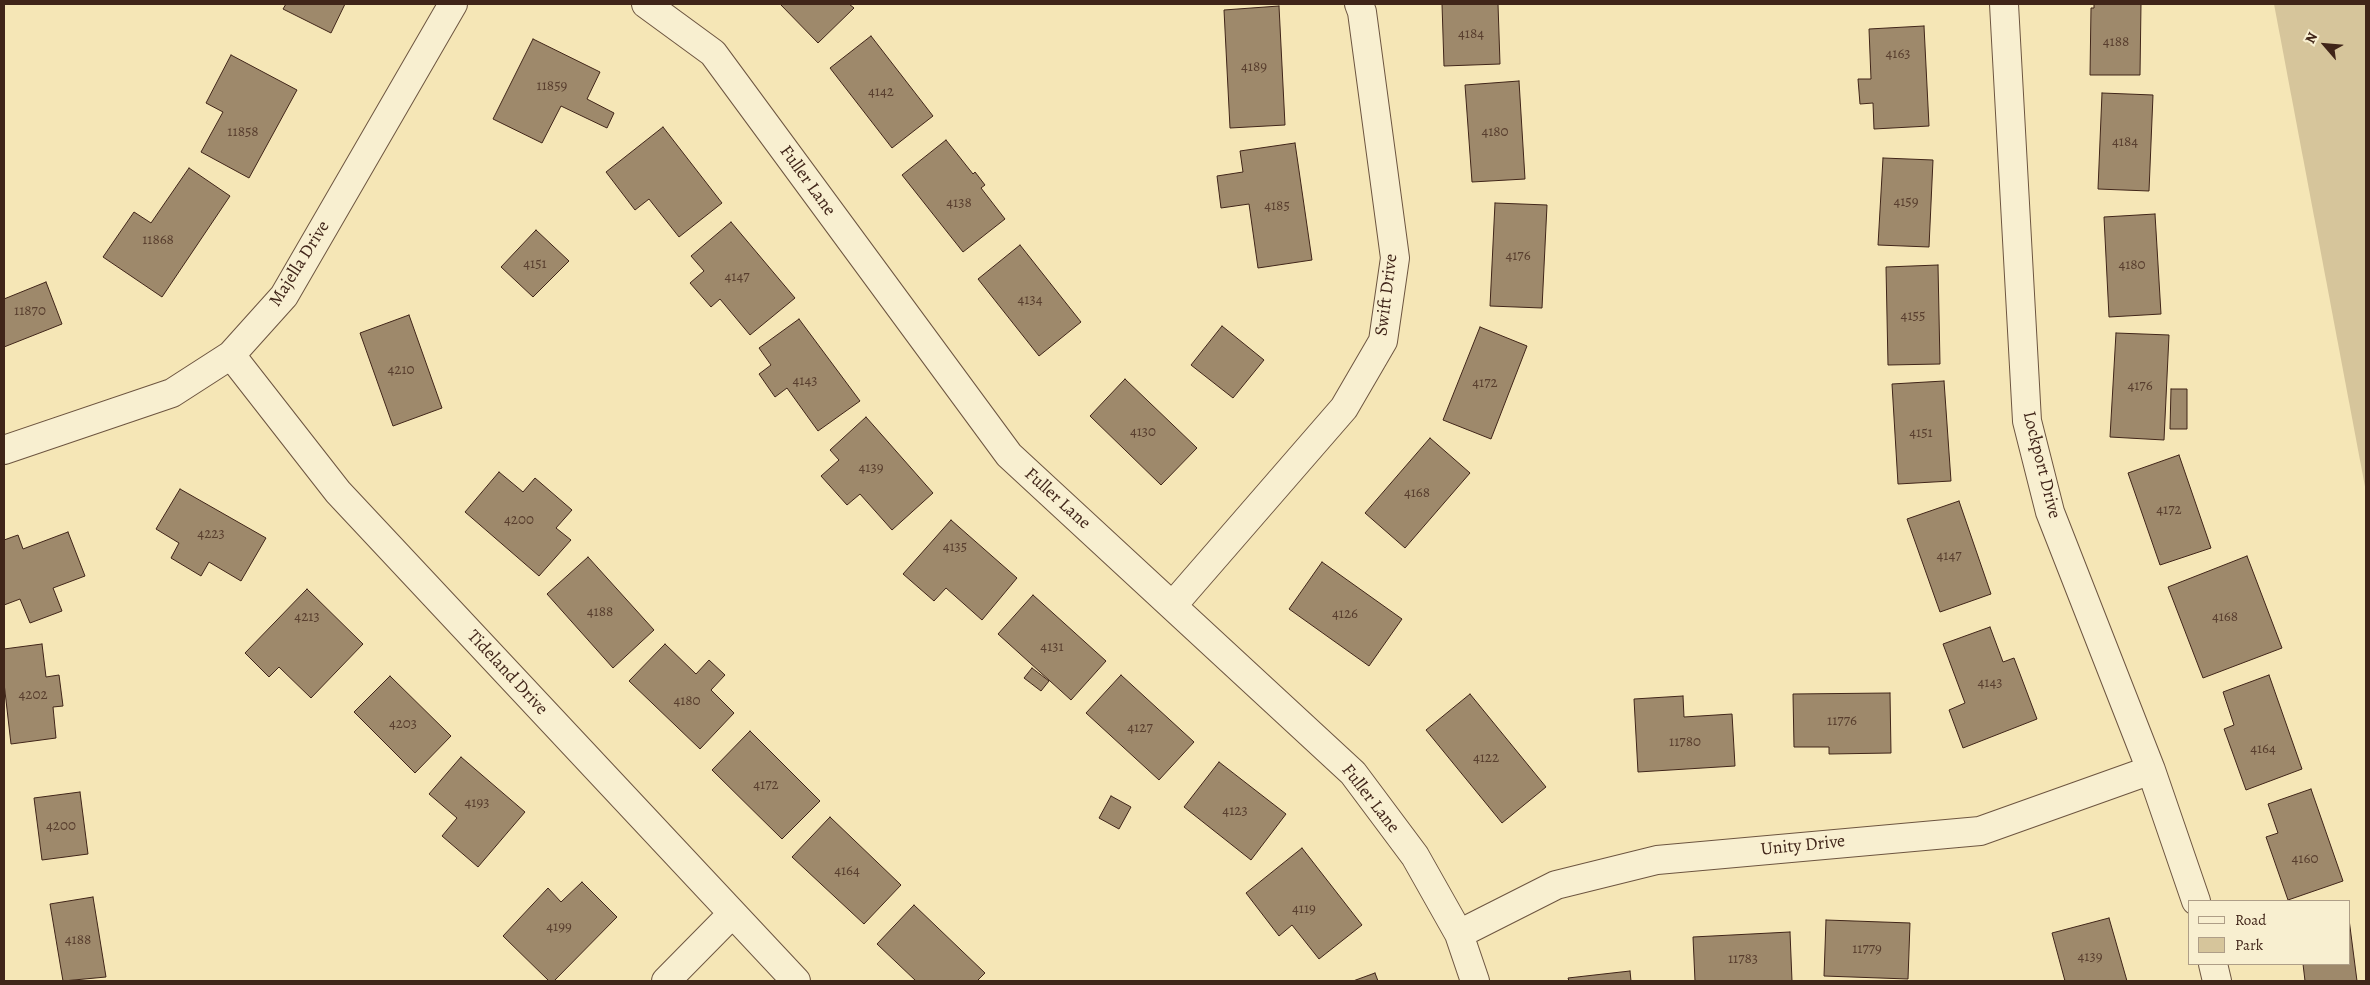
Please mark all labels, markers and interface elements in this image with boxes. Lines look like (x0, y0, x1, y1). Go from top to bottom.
north arrow (2300, 20, 2350, 70)
house number: 4184 (1458, 25, 1484, 43)
text: N (2300, 29, 2322, 47)
house number: 4188 (2103, 33, 2129, 51)
house number: 4163 (1885, 45, 1911, 63)
house number: 4189 (1241, 58, 1267, 76)
house number: 11859 (537, 77, 567, 95)
house number: 4142 (868, 83, 894, 101)
house number: 11858 (227, 123, 259, 141)
house number: 4180 (1481, 123, 1509, 141)
house number: 4184 (2112, 133, 2138, 151)
street label: Fuller Lane (774, 142, 840, 220)
house number: 4159 (1893, 193, 1919, 211)
house number: 4138 (946, 194, 972, 212)
house number: 4185 (1264, 197, 1290, 215)
street label: Majella Drive (265, 217, 335, 311)
house number: 11868 (142, 231, 174, 249)
house number: 4176 (1505, 247, 1531, 265)
street label: Swift Drive (1371, 253, 1403, 337)
house number: 4151 (523, 255, 547, 273)
house number: 4180 (2118, 256, 2146, 274)
house number: 4147 (724, 268, 750, 286)
house number: 4134 (1018, 291, 1042, 309)
house number: 11870 (14, 302, 46, 320)
house number: 4155 (1901, 307, 1925, 325)
house number: 4210 (387, 361, 415, 379)
house number: 4143 (793, 372, 817, 390)
house number: 4172 (1472, 374, 1498, 392)
house number: 4176 (2127, 377, 2153, 395)
street label: Lockport Drive (2017, 409, 2065, 521)
house number: 4130 (1130, 423, 1156, 441)
house number: 4151 (1909, 424, 1933, 442)
house number: 4139 (859, 459, 883, 477)
street label: Fuller Lane (1019, 464, 1095, 534)
house number: 4168 (1404, 484, 1430, 502)
house number: 4172 (2156, 501, 2182, 519)
house number: 4200 (504, 511, 534, 529)
house number: 4223 (197, 525, 225, 543)
house number: 4135 (943, 538, 967, 556)
house number: 4147 (1936, 547, 1962, 565)
house number: 4188 (587, 603, 613, 621)
house number: 4126 (1332, 605, 1358, 623)
house number: 4213 (294, 608, 320, 626)
house number: 4168 (2212, 608, 2238, 626)
street label: Tideland Drive (462, 626, 552, 720)
house number: 4131 (1040, 638, 1064, 656)
house number: 4143 (1978, 674, 2002, 692)
house number: 4202 (18, 686, 48, 704)
house number: 4180 (673, 692, 701, 710)
house number: 11776 (1827, 712, 1857, 730)
house number: 4203 (389, 715, 417, 733)
house number: 4127 (1127, 719, 1153, 737)
house number: 11780 (1669, 733, 1701, 751)
house number: 4164 (2250, 740, 2276, 758)
house number: 4122 (1473, 749, 1499, 767)
street label: Fuller Lane (1336, 760, 1404, 838)
house number: 4172 (753, 776, 779, 794)
house number: 4193 (465, 794, 489, 812)
house number: 4123 (1222, 802, 1248, 820)
house number: 4200 (46, 817, 76, 835)
street label: Unity Drive (1760, 831, 1846, 861)
house number: 4160 (2292, 850, 2318, 868)
house number: 4164 (834, 862, 860, 880)
house number: 4119 (1292, 900, 1316, 918)
legend (2188, 900, 2350, 965)
text: Road (2235, 910, 2266, 930)
house number: 4199 (546, 918, 572, 936)
house number: 4188 (65, 931, 91, 949)
text: Park (2235, 935, 2263, 955)
house number: 11779 (1852, 940, 1882, 958)
house number: 4139 (2078, 948, 2102, 966)
house number: 11783 (1728, 950, 1758, 968)

